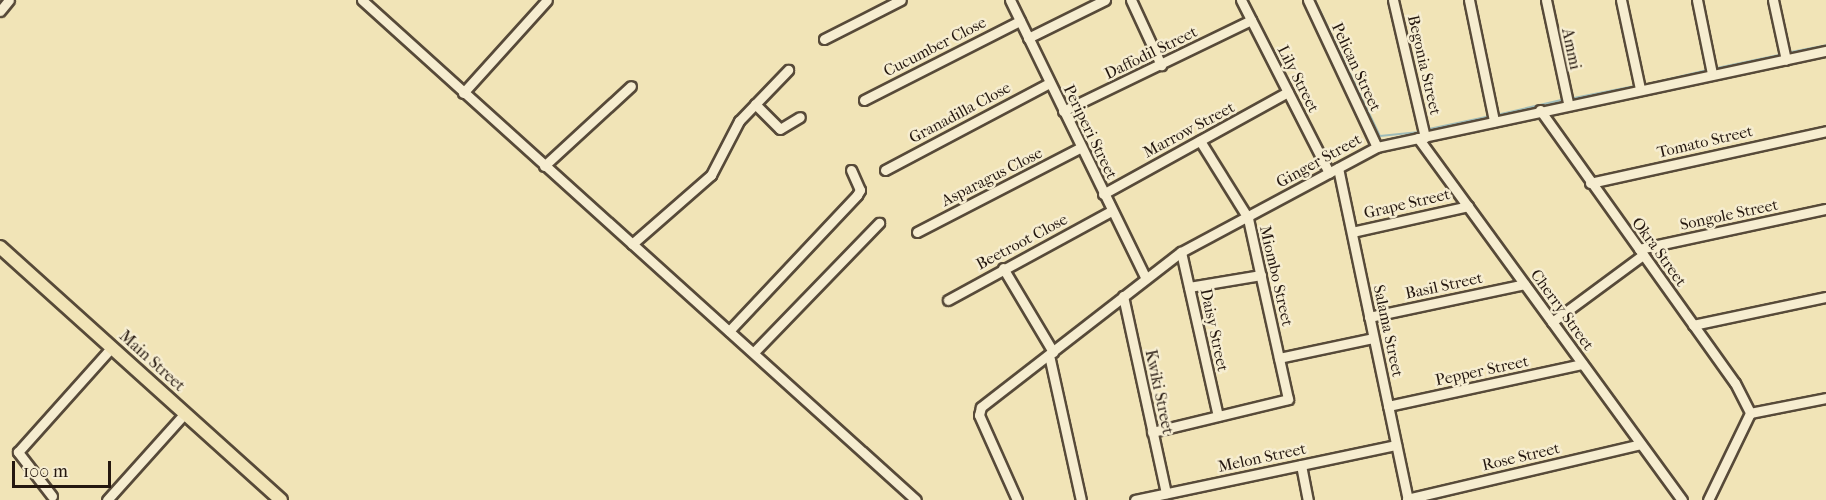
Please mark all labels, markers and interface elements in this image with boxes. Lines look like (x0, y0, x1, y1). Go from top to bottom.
street label: Cucumber Close (880, 13, 990, 81)
street label: Begonia Street (1403, 13, 1445, 117)
street label: Pelican Street (1327, 20, 1385, 114)
street label: Daffodil Street (1102, 22, 1200, 84)
street label: Ammi (1557, 27, 1585, 71)
street label: Lily Street (1273, 42, 1323, 116)
street label: Granadilla Close (906, 78, 1014, 148)
street label: Periperi Street (1059, 82, 1121, 182)
street label: Marrow Street (1140, 98, 1238, 162)
street label: Tomato Street (1655, 122, 1755, 162)
street label: Ginger Street (1273, 130, 1365, 192)
street label: Asparagus Close (938, 143, 1046, 211)
street label: Grape Street (1362, 185, 1452, 223)
street label: Songole Street (1678, 195, 1780, 235)
street label: Beetroot Close (973, 210, 1071, 274)
street label: Okra Street (1627, 214, 1691, 290)
street label: Miombo Street (1255, 224, 1297, 328)
street label: Cherry Street (1526, 266, 1598, 354)
street label: Basil Street (1404, 268, 1484, 304)
street label: Salama Street (1369, 283, 1407, 379)
street label: Daisy Street (1196, 287, 1232, 373)
street label: Main Street (115, 327, 189, 395)
street label: Kwiki Street (1141, 348, 1177, 436)
street label: Pepper Street (1434, 352, 1530, 390)
street label: Melon Street (1216, 439, 1308, 477)
street label: Rose Street (1480, 439, 1562, 475)
scale bar (15, 449, 114, 487)
text: 100 m (23, 461, 68, 482)

